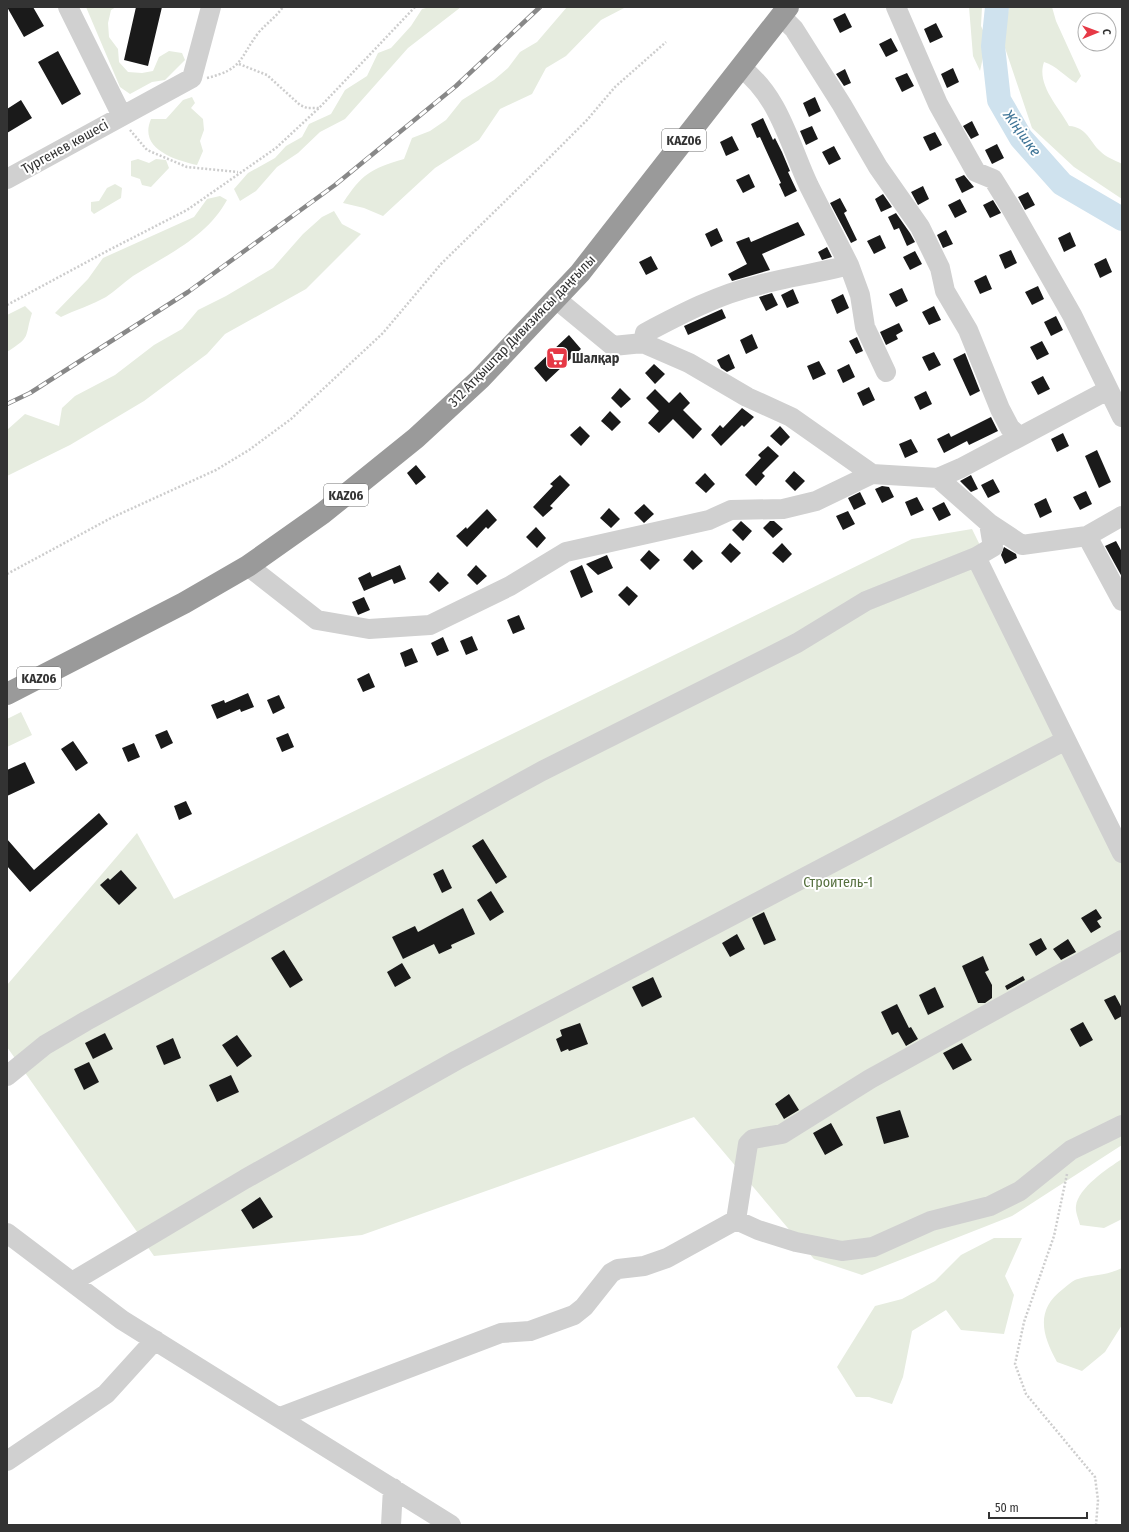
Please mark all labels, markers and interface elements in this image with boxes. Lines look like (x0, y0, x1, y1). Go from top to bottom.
north arrow (1077, 12, 1117, 52)
text: С (1100, 29, 1113, 35)
water label: Жіңішке (999, 106, 1045, 160)
street label: Тургенев көшесі (19, 116, 111, 178)
road number: KАZ06 (662, 129, 706, 151)
street label: 312 Атқыштар Дивизиясы даңғылы (445, 252, 599, 410)
supermarket icon: Шалқар (544, 345, 570, 371)
place label: Шалқар (572, 350, 620, 367)
road number: KАZ06 (324, 484, 368, 506)
road number: KАZ06 (17, 667, 61, 689)
park label: Строитель-1 (803, 874, 873, 891)
scale bar (989, 1494, 1087, 1520)
text: 50 m (995, 1501, 1019, 1515)

